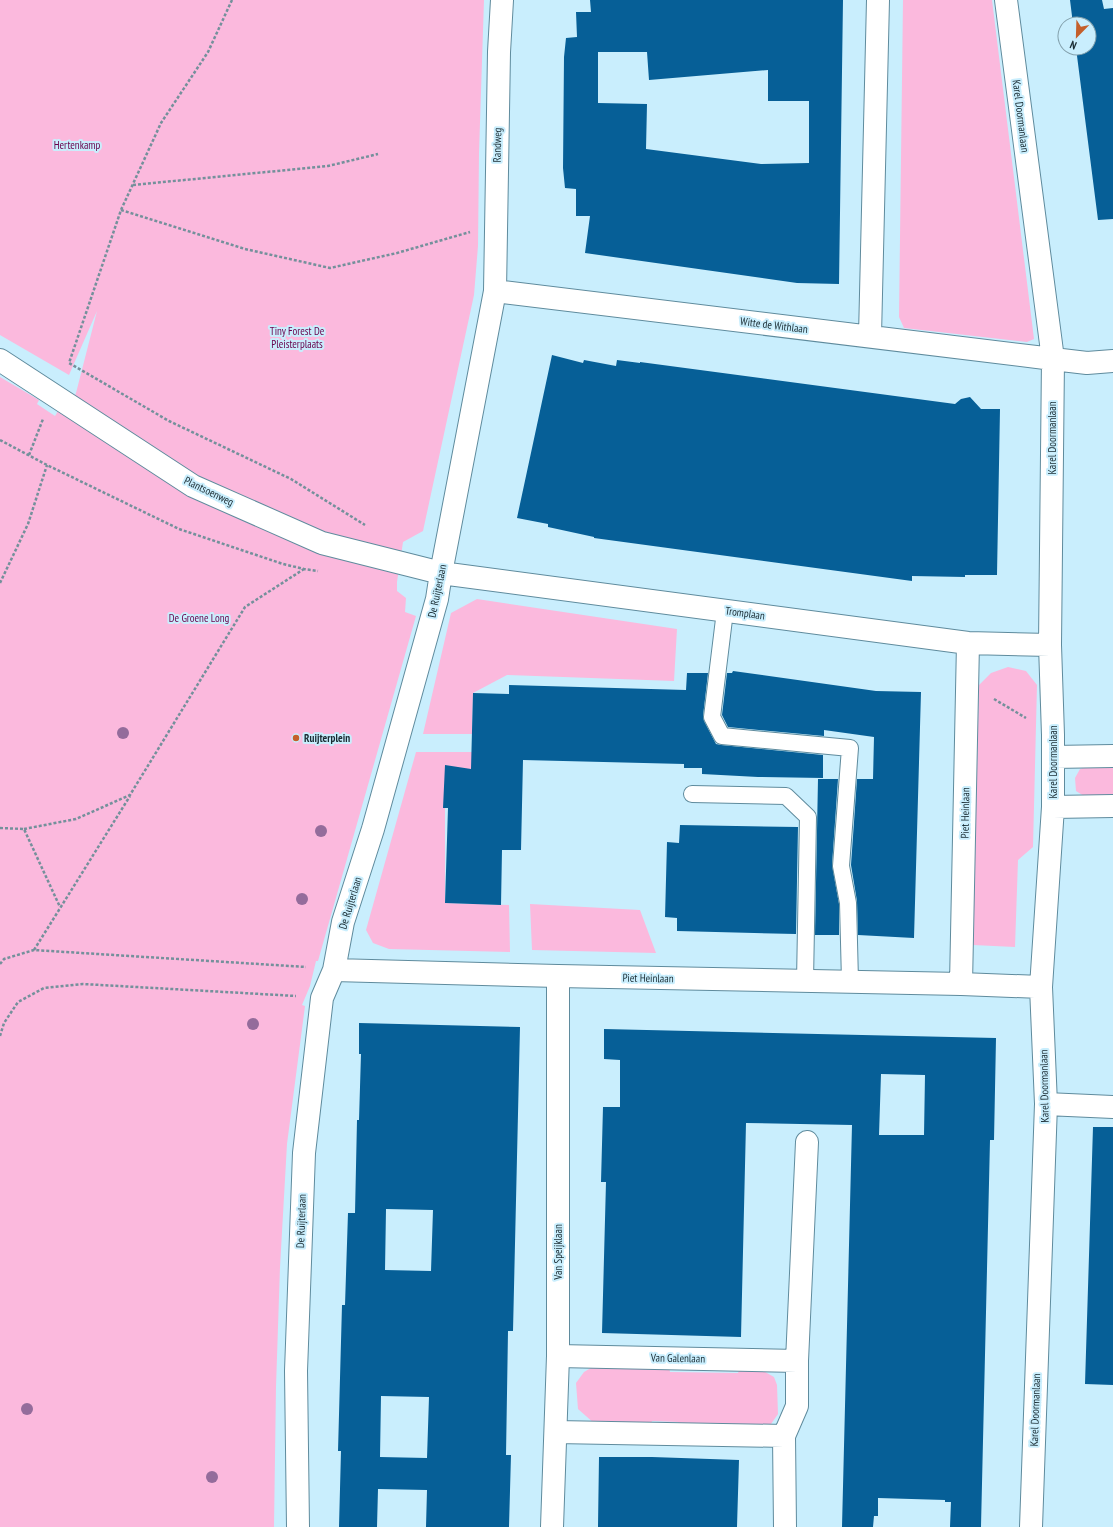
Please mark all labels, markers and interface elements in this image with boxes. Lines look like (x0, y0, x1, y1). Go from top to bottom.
north arrow (1057, 16, 1097, 56)
text: N (1068, 38, 1079, 53)
street label: Karel Doormanlaan (1010, 79, 1032, 153)
street label: Randweg (490, 127, 504, 163)
park label: Hertenkamp (54, 138, 101, 152)
street label: Witte de Withlaan (739, 314, 809, 336)
park label: Tiny Forest De Pleisterplaats (270, 324, 325, 351)
street label: Karel Doormanlaan (1045, 401, 1059, 474)
street label: Plantsoenweg (182, 473, 236, 509)
street label: De Ruijterlaan (425, 563, 450, 619)
street label: Tromplaan (724, 603, 766, 623)
park label: De Groene Long (169, 611, 229, 625)
street label: Karel Doormanlaan (1046, 725, 1060, 798)
place label: Ruijterplein (304, 731, 350, 745)
marker: Ruijterplein (291, 733, 301, 743)
street label: Piet Heinlaan (958, 787, 972, 839)
street label: De Ruijterlaan (335, 875, 365, 931)
street label: Piet Heinlaan (622, 971, 674, 985)
street label: Karel Doormanlaan (1036, 1049, 1052, 1123)
street label: De Ruijterlaan (293, 1194, 309, 1248)
street label: Van Speijklaan (551, 1224, 565, 1281)
street label: Van Galenlaan (650, 1351, 705, 1365)
street label: Karel Doormanlaan (1027, 1373, 1043, 1447)

